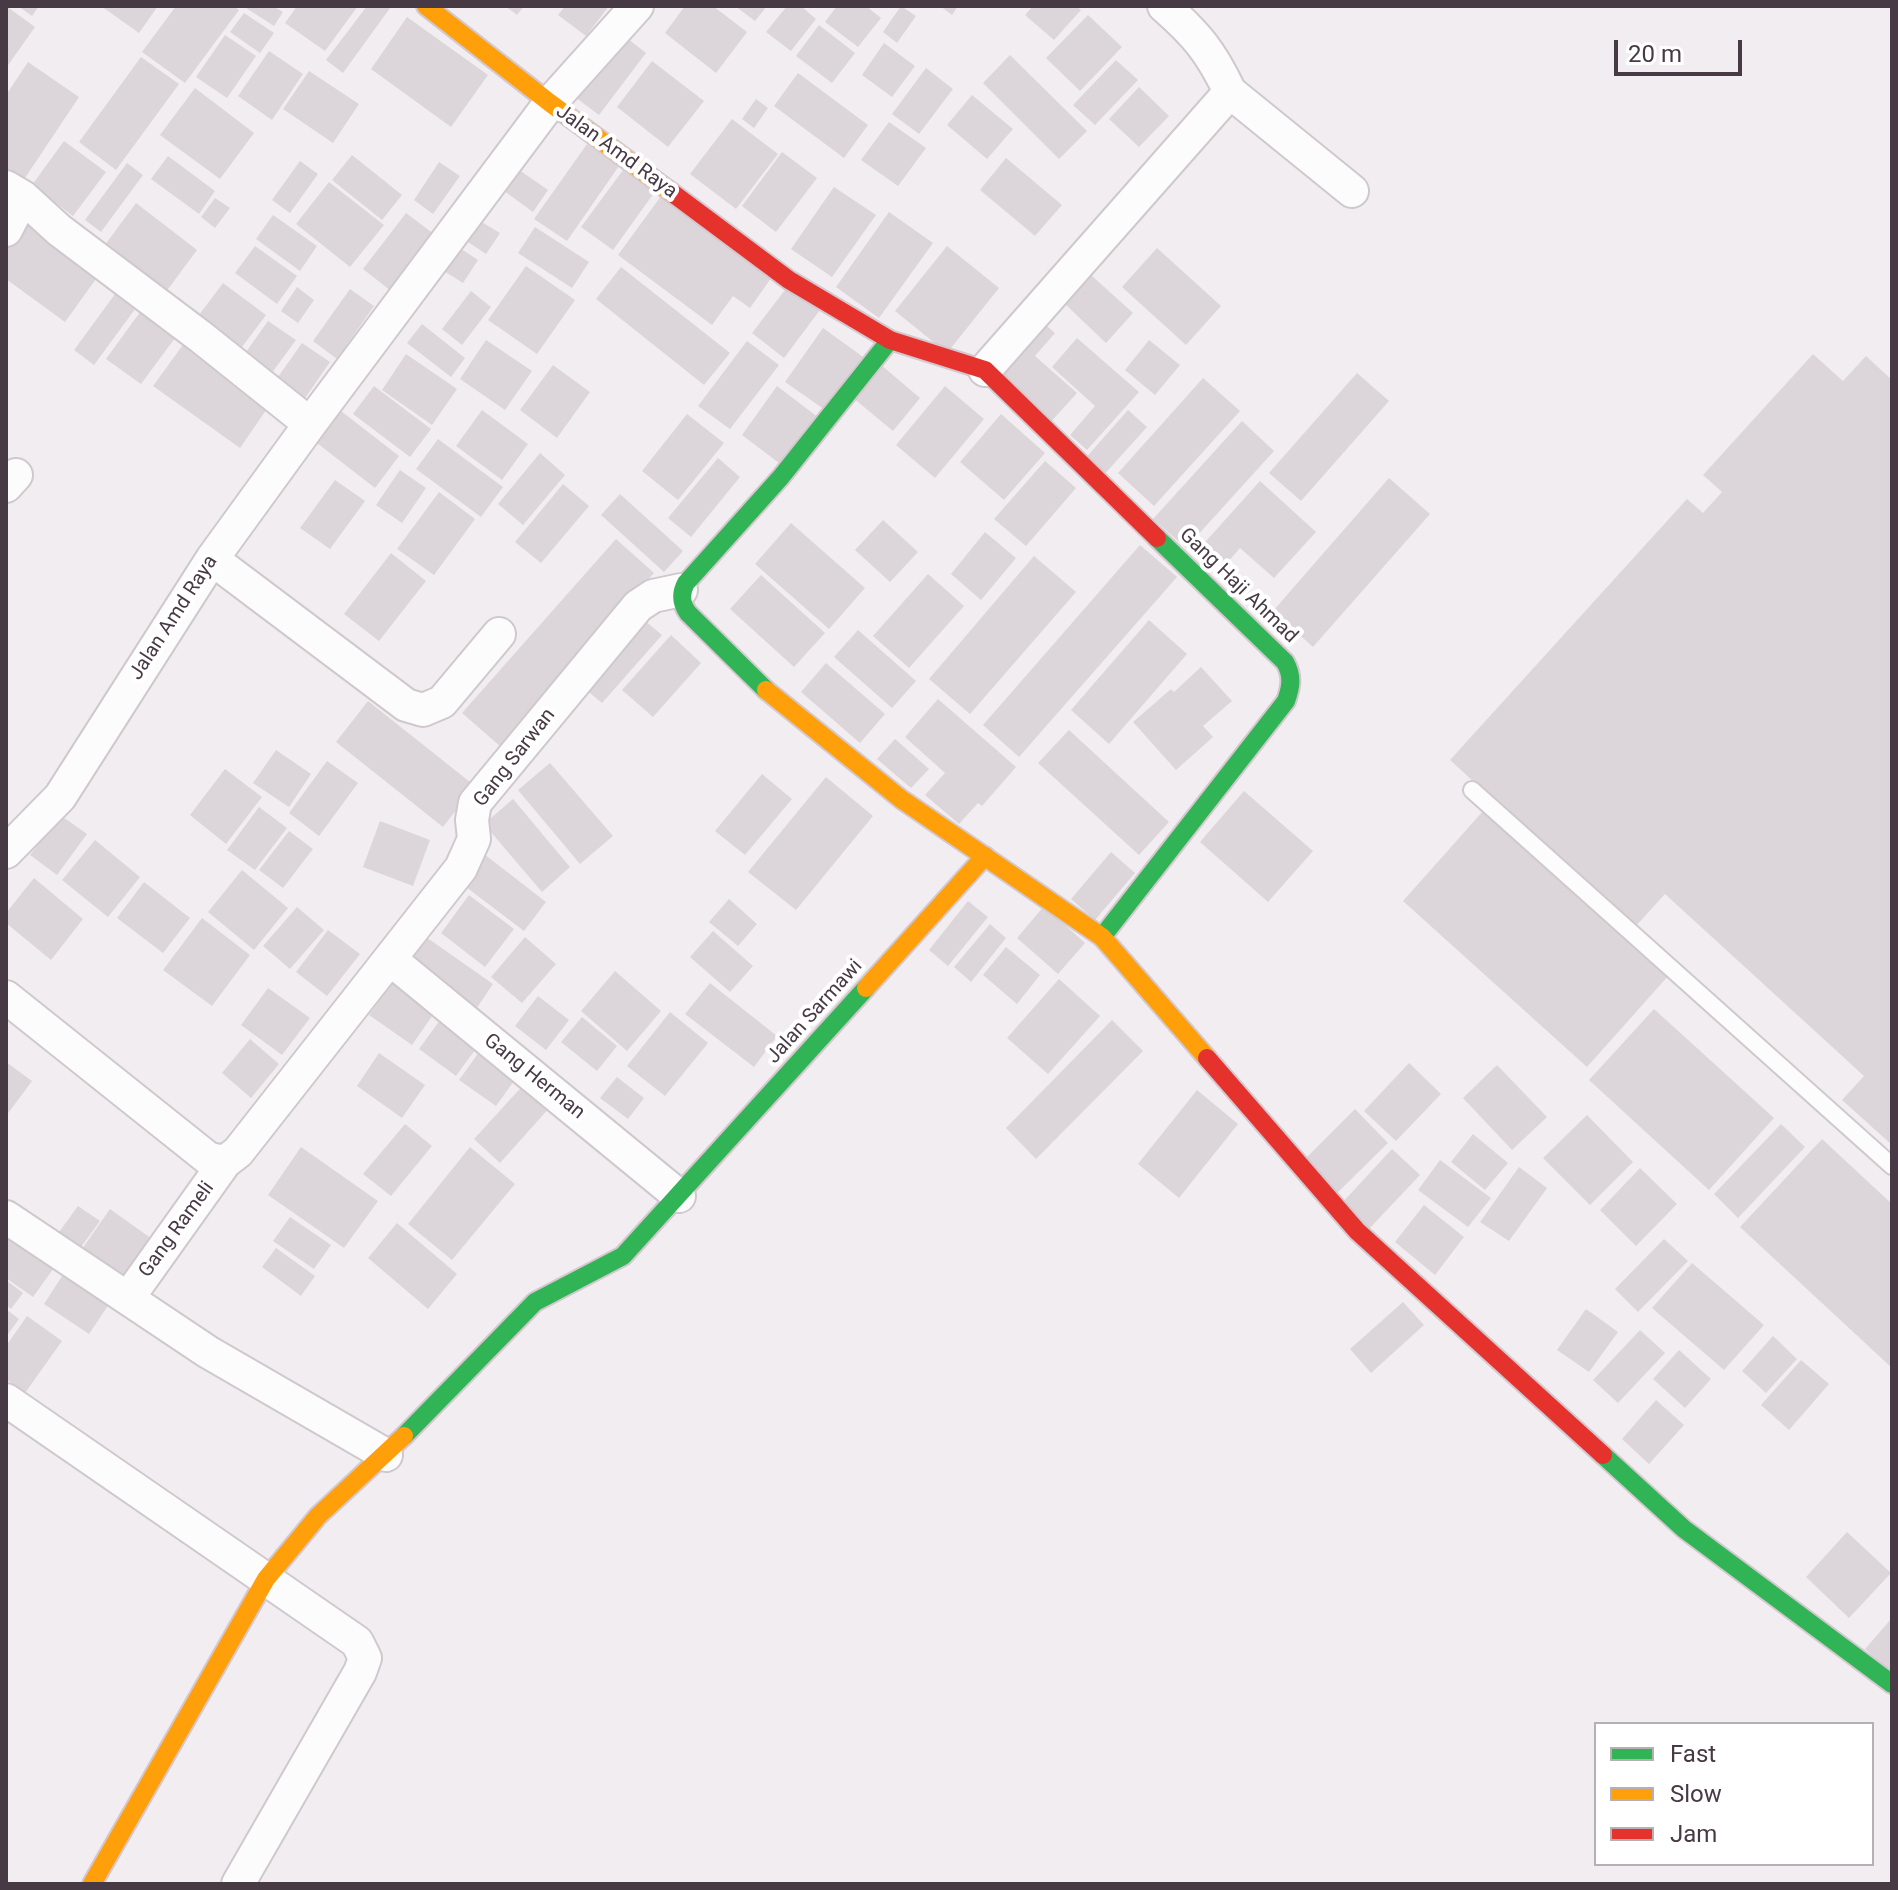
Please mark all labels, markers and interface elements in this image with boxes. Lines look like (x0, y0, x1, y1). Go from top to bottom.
scale bar (1618, 24, 1746, 74)
text: 20 m (1628, 40, 1682, 68)
street label: Jalan Amd Raya (551, 100, 681, 204)
street label: Gang Haji Ahmad (1174, 523, 1302, 649)
street label: Jalan Amd Raya (125, 551, 223, 685)
street label: Gang Sarwan (469, 704, 561, 812)
street label: Jalan Sarmawi (762, 955, 868, 1069)
street label: Gang Herman (479, 1029, 589, 1125)
street label: Gang Rameli (134, 1177, 220, 1283)
legend (1594, 1722, 1874, 1866)
text: Fast (1670, 1740, 1716, 1768)
text: Slow (1670, 1780, 1722, 1808)
text: Jam (1670, 1820, 1717, 1848)

